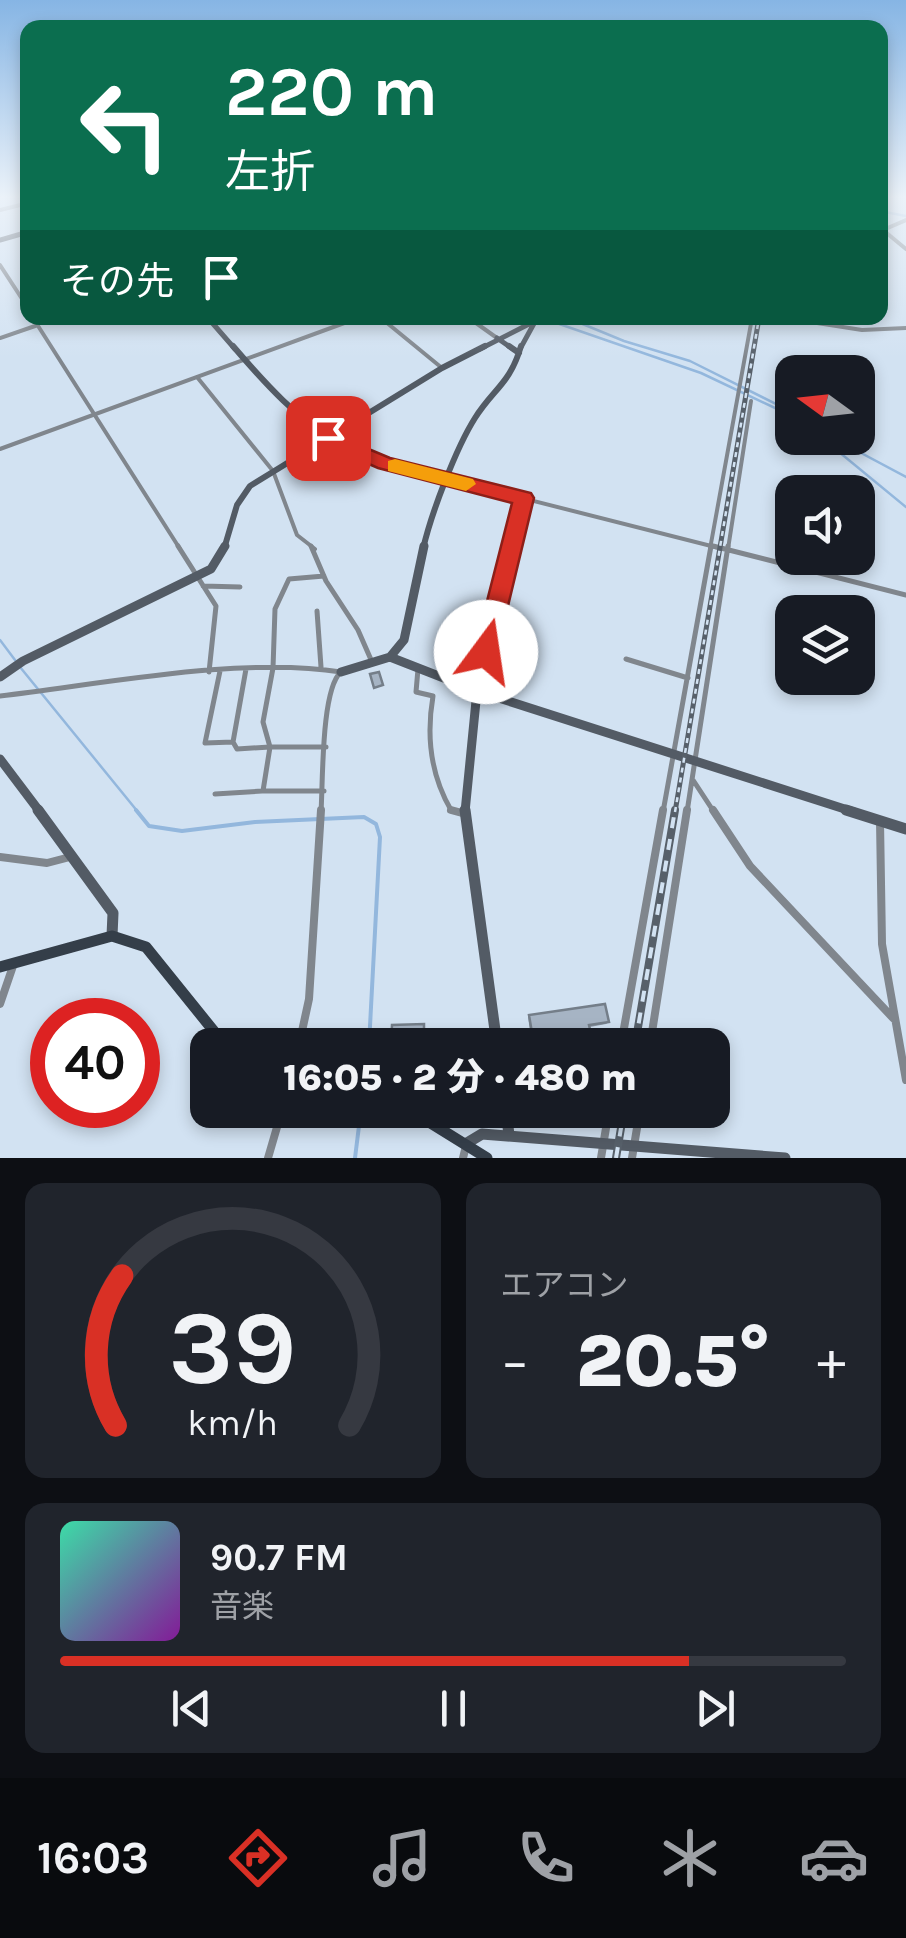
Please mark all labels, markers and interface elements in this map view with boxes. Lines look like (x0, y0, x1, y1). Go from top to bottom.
text: 220 m (225, 51, 438, 133)
icon: left (60, 60, 190, 190)
text: 左折 (225, 146, 315, 198)
icon: arrive (194, 250, 249, 305)
text: その先 (60, 259, 174, 304)
north arrow (775, 355, 875, 455)
map controls (775, 355, 875, 695)
pin (286, 396, 371, 481)
icon: arrive (301, 411, 356, 466)
button: sound (775, 475, 875, 575)
button: layers (775, 595, 875, 695)
position arrow (434, 600, 538, 704)
speed limit sign: 40 (30, 998, 160, 1128)
text: 16:05 · 2 分 · 480 m (283, 1055, 637, 1100)
text: エアコン (501, 1267, 629, 1304)
text: 39 (169, 1288, 297, 1409)
text: 20.5° (576, 1317, 771, 1405)
text: − (501, 1329, 529, 1393)
text: + (817, 1329, 846, 1393)
text: km/h (187, 1402, 278, 1444)
text: 90.7 FM (210, 1535, 348, 1580)
text: 音楽 (210, 1588, 274, 1625)
icon: previous (164, 1681, 219, 1736)
icon: pause (426, 1681, 481, 1736)
icon: next (688, 1681, 743, 1736)
icon: directions (223, 1823, 293, 1893)
icon: music (367, 1823, 437, 1893)
icon: phone (511, 1823, 581, 1893)
icon: climate (655, 1823, 725, 1893)
icon: car (799, 1823, 869, 1893)
text: 16:03 (37, 1832, 149, 1884)

